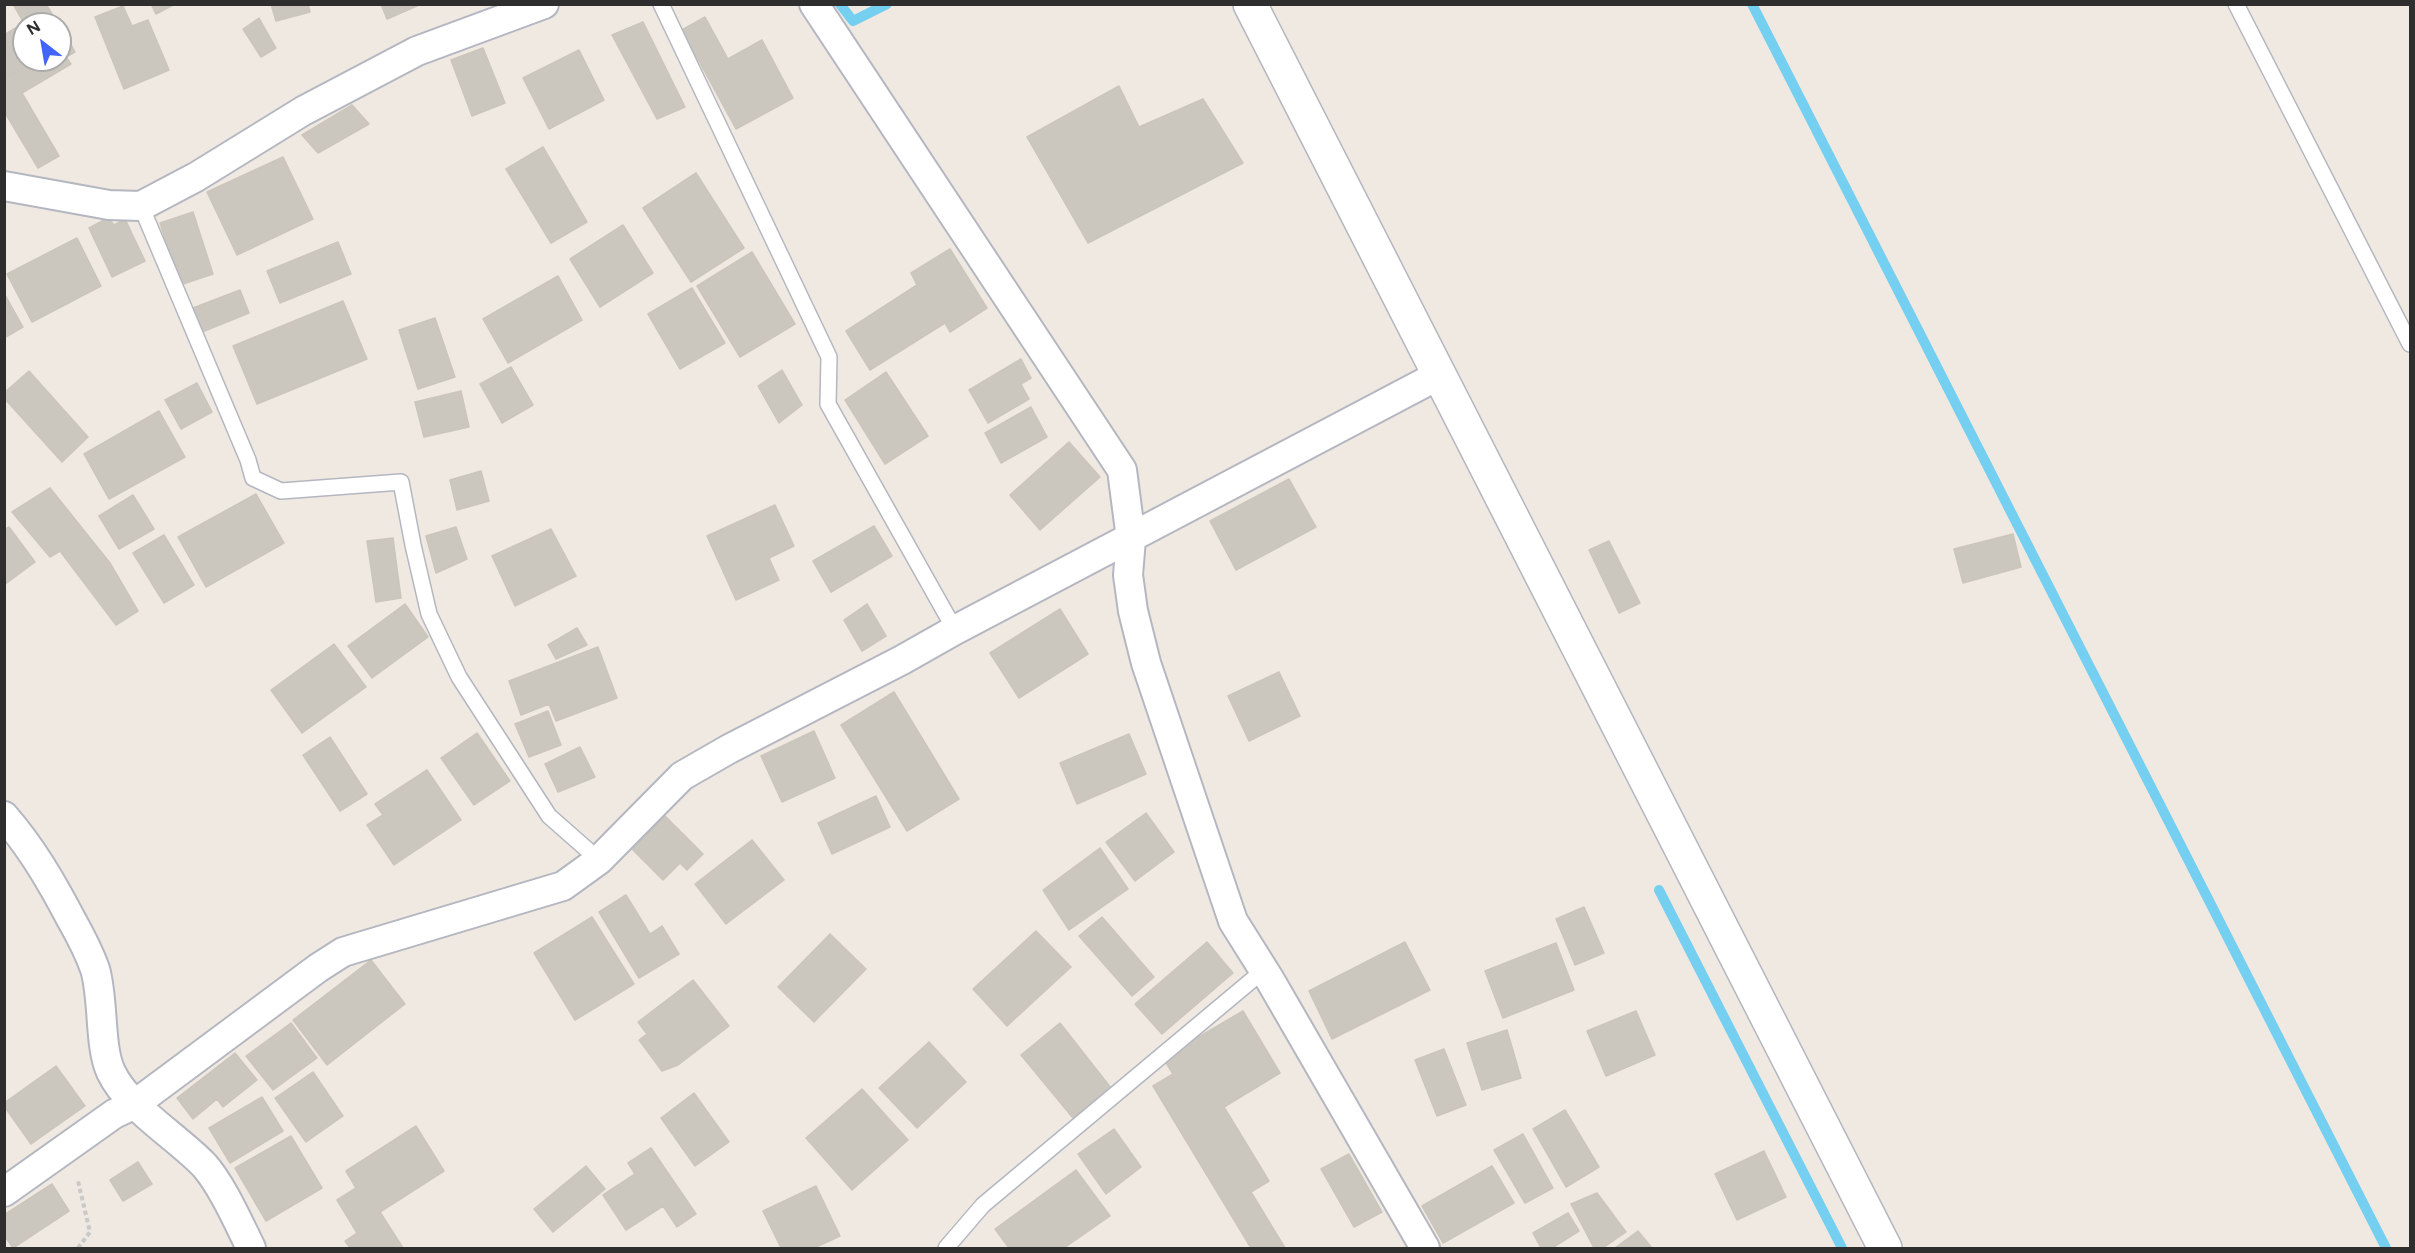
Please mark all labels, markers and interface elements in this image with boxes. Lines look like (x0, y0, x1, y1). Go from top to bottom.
north arrow (12, 12, 72, 72)
text: N (23, 17, 44, 39)

